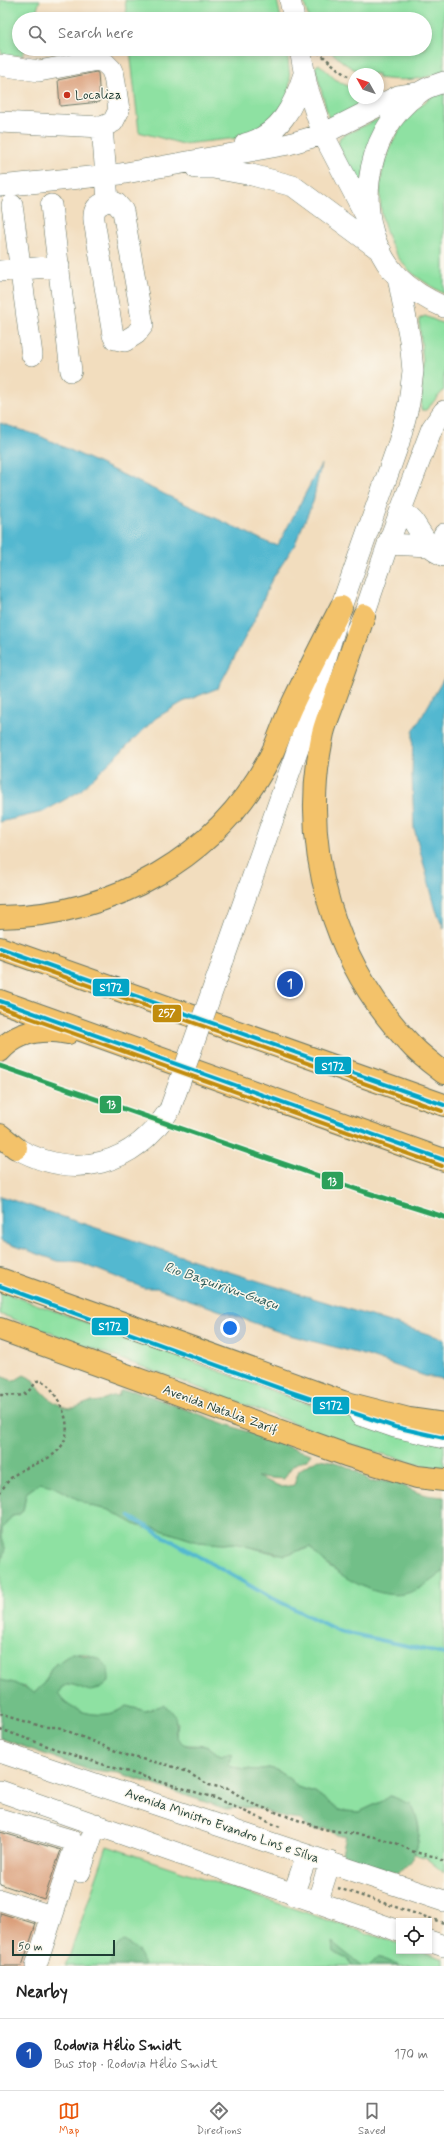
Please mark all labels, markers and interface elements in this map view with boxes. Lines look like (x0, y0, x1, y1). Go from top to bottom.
search box (12, 12, 432, 56)
icon: search (26, 23, 48, 45)
text: Search here (58, 24, 134, 44)
north arrow (348, 68, 384, 104)
place label: Localiza (75, 87, 122, 104)
marker: Localiza (62, 90, 72, 100)
pin: 1 (277, 969, 303, 999)
line badge: S172 (92, 978, 130, 997)
text: S172 (99, 981, 123, 995)
line badge: 257 (152, 1004, 182, 1023)
text: 257 (158, 1007, 177, 1021)
line badge: S172 (314, 1056, 352, 1075)
text: S172 (321, 1060, 345, 1074)
line badge: 13 (99, 1095, 122, 1114)
text: 13 (106, 1098, 116, 1112)
line badge: 13 (321, 1171, 344, 1190)
text: 13 (327, 1175, 337, 1189)
water label: Rio Baquirivu-Guaçu (162, 1258, 281, 1314)
line badge: S172 (91, 1317, 129, 1336)
your location (220, 1318, 240, 1338)
text: S172 (98, 1320, 122, 1334)
street label: Avenida Natalia Zarif (160, 1381, 280, 1439)
line badge: S172 (312, 1396, 350, 1415)
text: S172 (319, 1399, 343, 1413)
street label: Avenida Ministro Evandro Lins e Silva (123, 1785, 322, 1867)
map controls (396, 1918, 432, 1954)
button: locate (396, 1918, 432, 1954)
scale bar (12, 1938, 115, 1957)
text: 50 m (18, 1940, 43, 1954)
text: Nearby (16, 1981, 68, 2003)
text: Rodovia Hélio Smidt (54, 2036, 182, 2056)
text: 1 (26, 2046, 32, 2063)
text: 170 m (394, 2046, 428, 2063)
text: Bus stop · Rodovia Hélio Smidt (54, 2056, 218, 2073)
tab: Map (58, 2100, 80, 2138)
tab: Directions (196, 2100, 242, 2138)
tab: Saved (358, 2100, 386, 2138)

